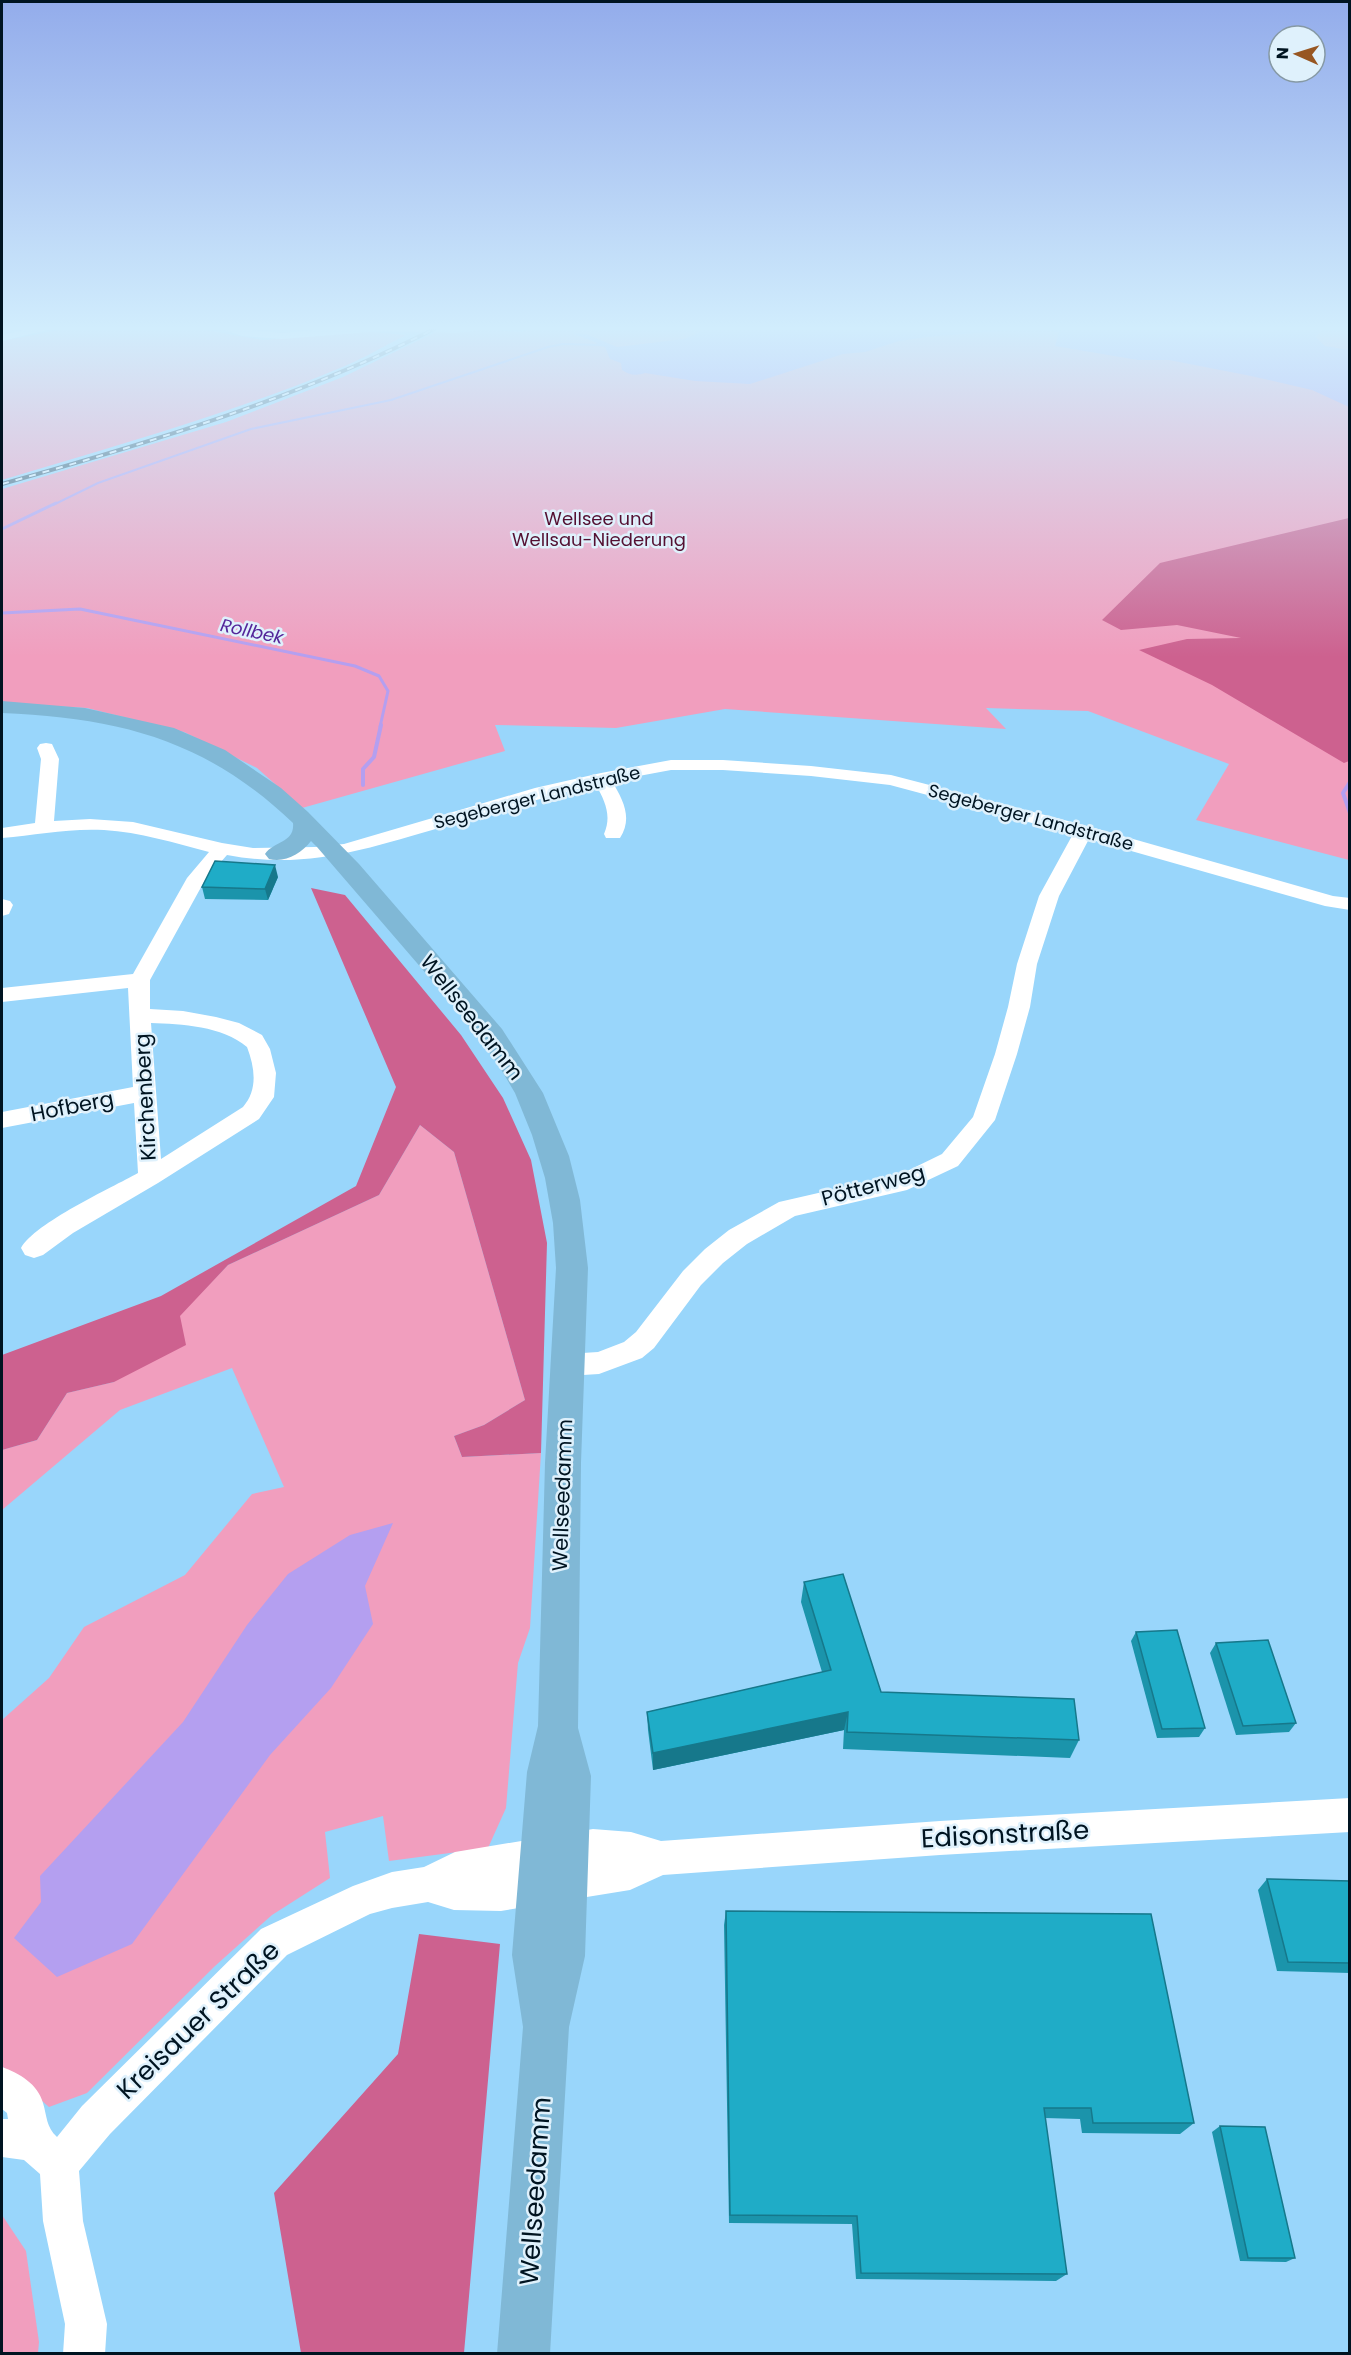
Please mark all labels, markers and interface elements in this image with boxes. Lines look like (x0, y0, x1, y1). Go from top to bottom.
north arrow (1267, 24, 1327, 84)
text: N (1271, 47, 1294, 60)
park label: Wellsee und Wellsau-Niederung (512, 506, 686, 552)
water label: Rollbek (218, 612, 287, 650)
street label: Segeberger Landstraße (431, 759, 643, 835)
street label: Segeberger Landstraße (925, 778, 1137, 856)
street label: Wellseedamm (414, 948, 530, 1086)
street label: Kirchenberg (127, 1033, 163, 1161)
street label: Hofberg (28, 1084, 116, 1128)
street label: Pötterweg (818, 1157, 928, 1213)
street label: Wellseedamm (545, 1418, 579, 1572)
street label: Edisonstraße (920, 1812, 1090, 1856)
street label: Kreisauer Straße (108, 1933, 288, 2107)
street label: Wellseedamm (510, 2096, 560, 2286)

